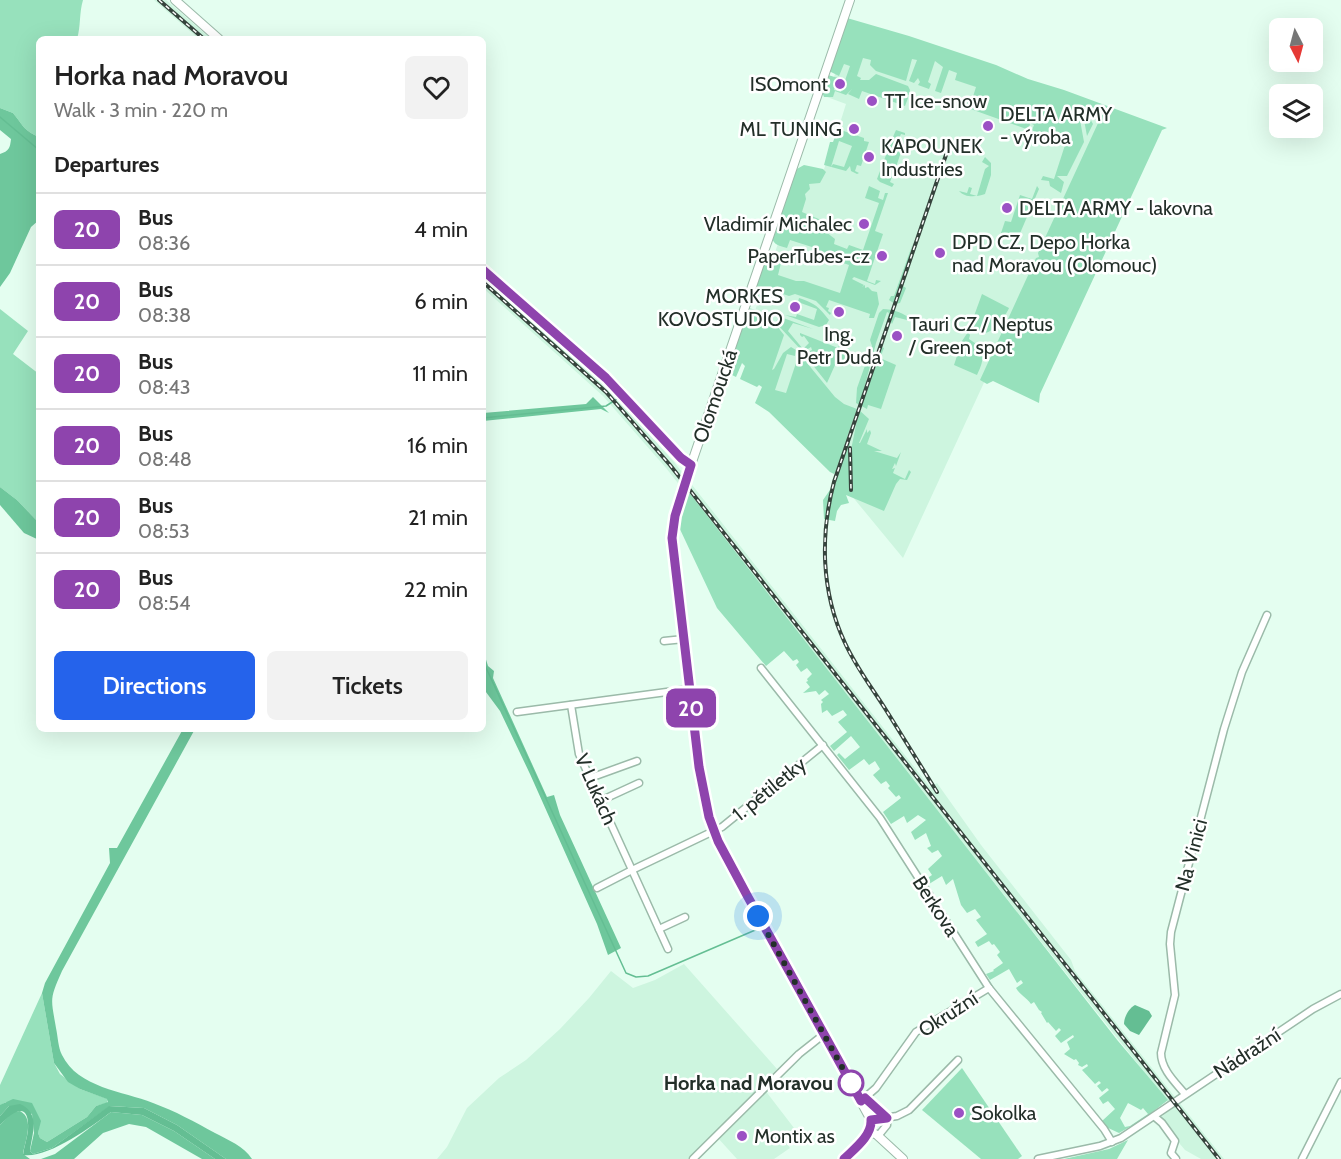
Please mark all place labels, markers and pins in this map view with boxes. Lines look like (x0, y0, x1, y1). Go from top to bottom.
place label: ISOmont (750, 72, 828, 96)
marker: ISOmont (833, 77, 847, 91)
place label: TT Ice-snow (884, 89, 988, 113)
marker: TT Ice-snow (865, 94, 879, 108)
place label: DELTA ARMY - výroba (1000, 102, 1113, 149)
place label: ML TUNING (740, 117, 842, 141)
marker: DELTA ARMY - výroba (981, 119, 995, 133)
marker: ML TUNING (847, 122, 861, 136)
place label: KAPOUNEK Industries (881, 134, 983, 181)
marker: KAPOUNEK Industries (862, 150, 876, 164)
place label: DELTA ARMY - lakovna (1019, 196, 1213, 220)
marker: DELTA ARMY - lakovna (1000, 201, 1014, 215)
place label: Vladimír Michalec (704, 212, 852, 236)
marker: Vladimír Michalec (857, 217, 871, 231)
place label: DPD CZ, Depo Horka nad Moravou (Olomouc) (952, 230, 1157, 277)
place label: PaperTubes-cz (747, 244, 870, 268)
marker: DPD CZ, Depo Horka nad Moravou (Olomouc) (933, 246, 947, 260)
marker: PaperTubes-cz (875, 249, 889, 263)
place label: MORKES KOVOSTUDIO (658, 284, 783, 331)
marker: MORKES KOVOSTUDIO (788, 300, 802, 314)
marker: Ing. Petr Duda (832, 305, 846, 319)
place label: Tauri CZ / Neptus / Green spot (908, 312, 1053, 359)
place label: Ing. Petr Duda (797, 322, 882, 369)
marker: Tauri CZ / Neptus / Green spot (890, 329, 904, 343)
marker: Horka nad Moravou (838, 1070, 864, 1096)
place label: Horka nad Moravou (664, 1071, 833, 1095)
place label: Sokolka (971, 1101, 1037, 1125)
marker: Sokolka (952, 1106, 966, 1120)
place label: Montix as (754, 1124, 835, 1148)
marker: Montix as (735, 1129, 749, 1143)

